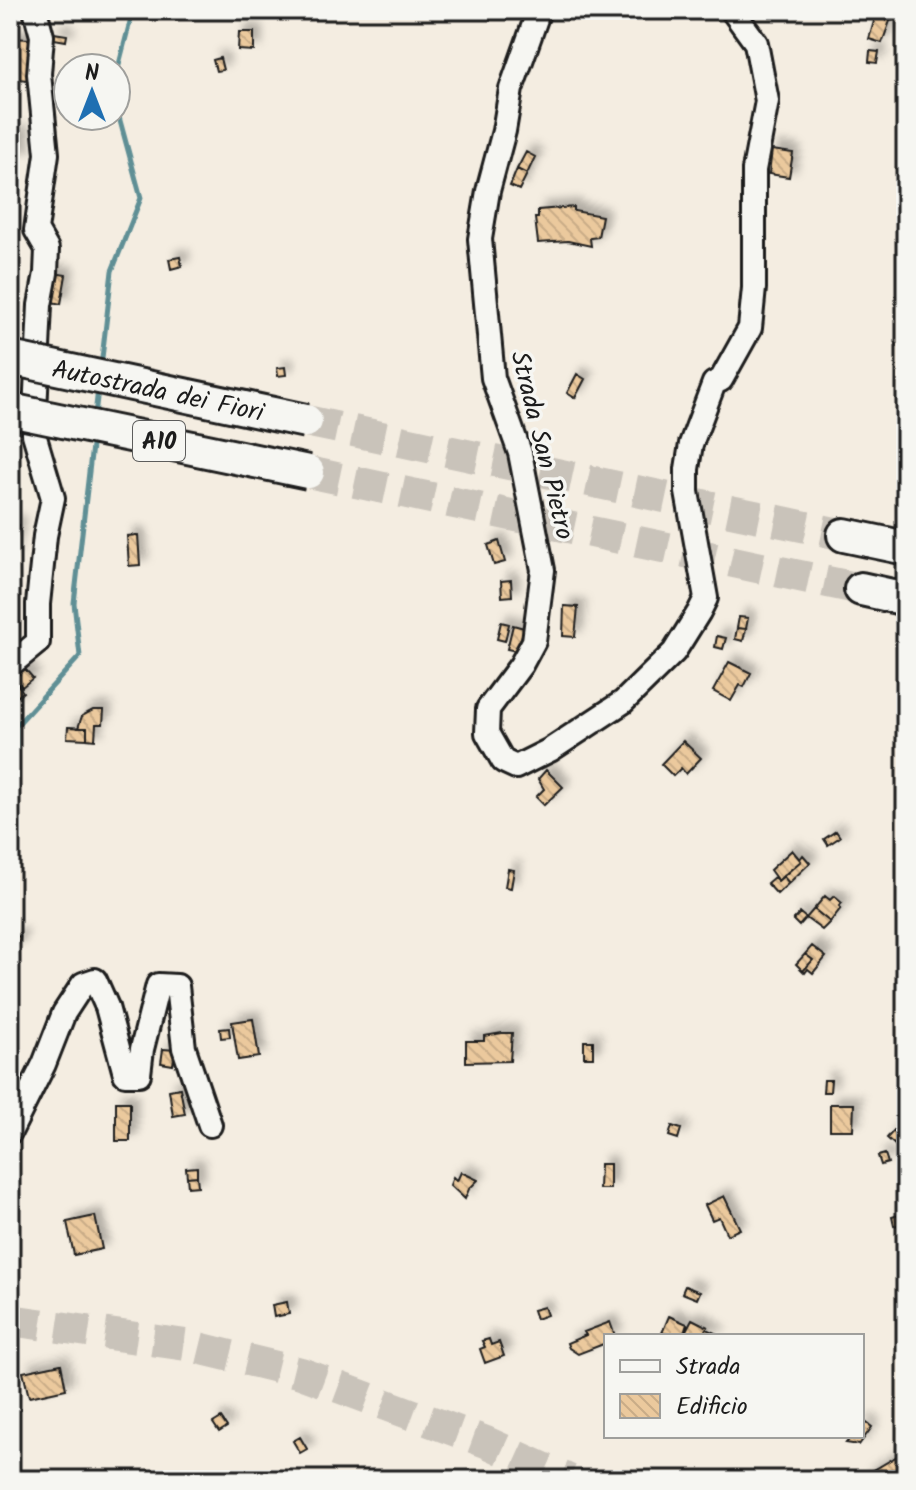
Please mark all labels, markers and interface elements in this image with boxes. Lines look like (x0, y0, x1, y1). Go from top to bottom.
north arrow (52, 52, 132, 132)
text: N (85, 57, 99, 92)
street label: Strada San Pietro (497, 347, 585, 544)
street label: Autostrada dei Fiori (48, 349, 269, 435)
road number: A10 (133, 421, 185, 461)
legend (604, 1334, 864, 1438)
text: Strada (676, 1348, 740, 1387)
text: Edificio (676, 1388, 748, 1427)

